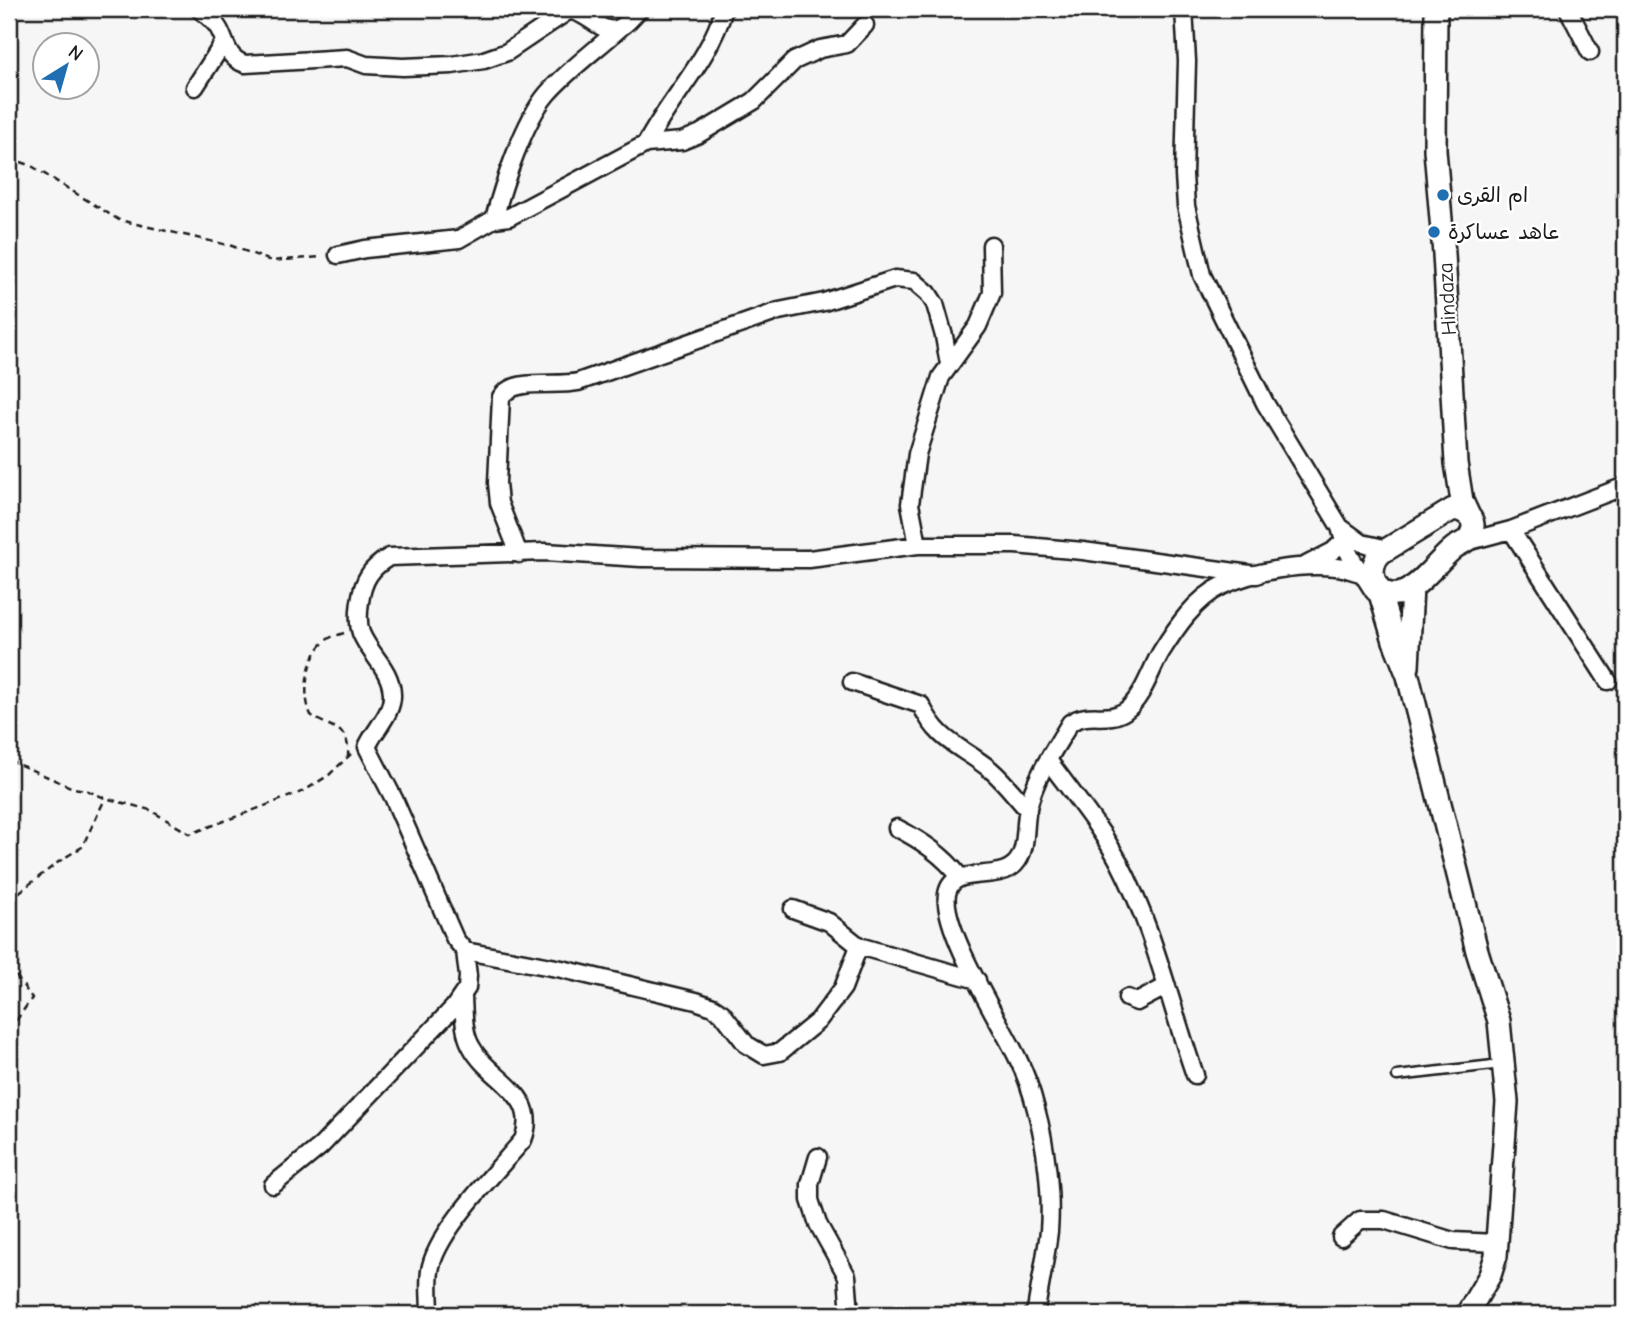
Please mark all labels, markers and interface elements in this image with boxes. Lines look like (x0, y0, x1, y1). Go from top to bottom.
north arrow (32, 32, 102, 102)
text: N (64, 41, 87, 66)
place label: ام القرى (1457, 183, 1528, 211)
marker: ام القرى (1435, 187, 1451, 203)
place label: عاهد عساكرة (1448, 220, 1561, 244)
marker: عاهد عساكرة (1426, 224, 1442, 240)
street label: Hindaza (1433, 262, 1461, 336)

